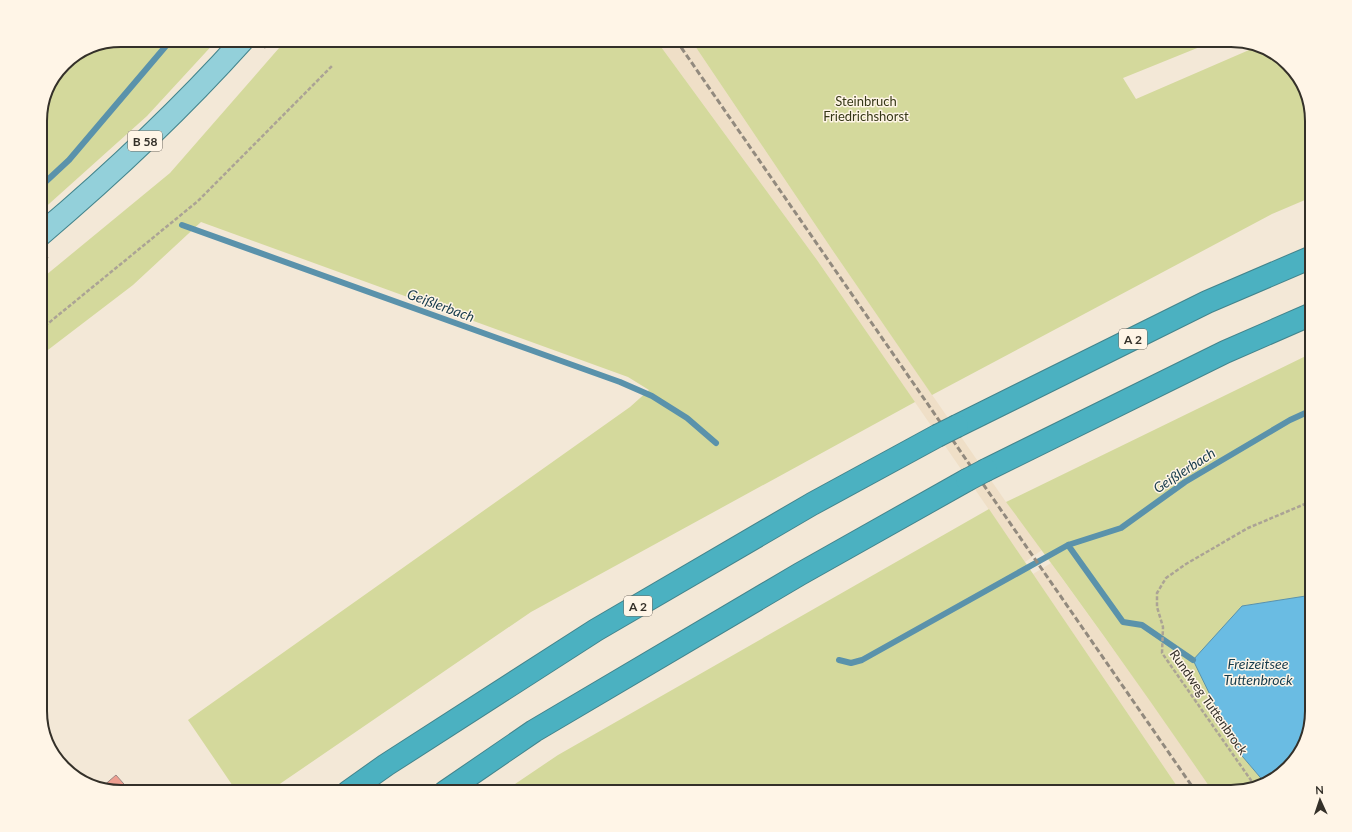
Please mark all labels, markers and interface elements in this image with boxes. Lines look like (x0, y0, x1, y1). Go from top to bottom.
park label: Steinbruch Friedrichshorst (823, 93, 909, 124)
road number: B 58 (128, 131, 162, 151)
water label: Geißlerbach (405, 285, 477, 325)
road number: A 2 (1119, 329, 1147, 349)
water label: Geißlerbach (1150, 444, 1218, 496)
road number: A 2 (624, 596, 652, 616)
street label: Rundweg Tuttenbrock (1167, 646, 1252, 758)
water label: Freizeitsee Tuttenbrock (1223, 655, 1293, 688)
north arrow (1300, 780, 1340, 820)
text: N (1315, 783, 1324, 796)

